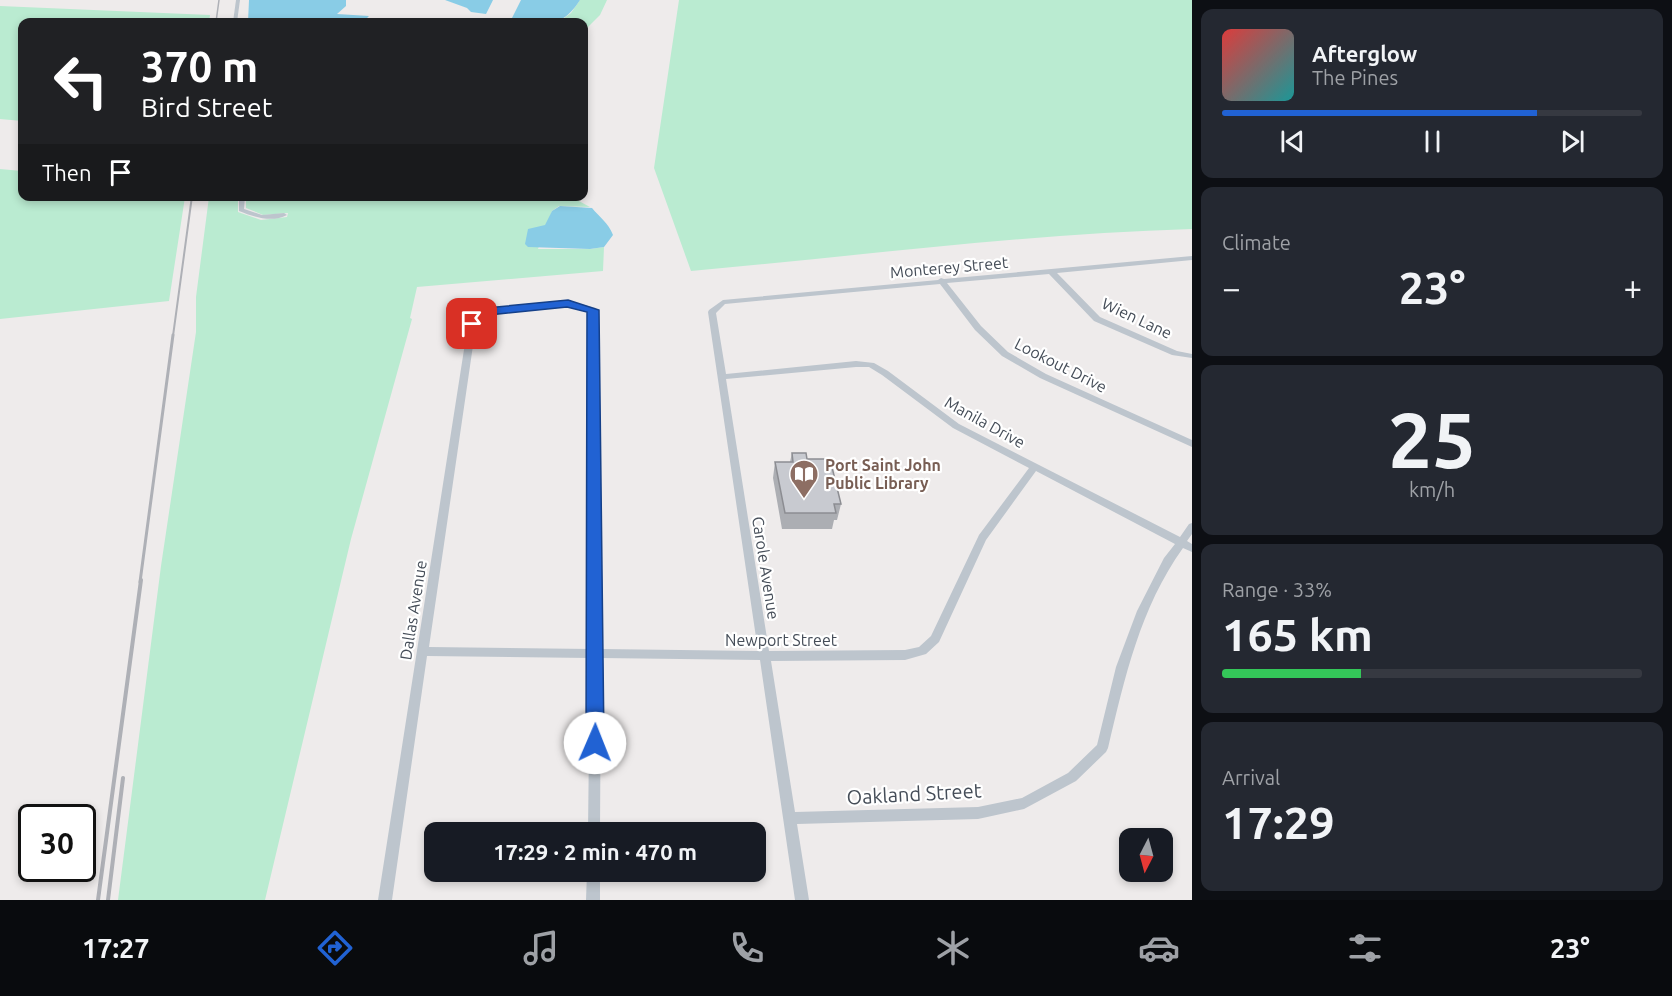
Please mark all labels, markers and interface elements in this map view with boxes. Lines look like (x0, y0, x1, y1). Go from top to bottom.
text: Afterglow (1312, 41, 1417, 66)
icon: left (42, 42, 120, 120)
text: 370 m (141, 43, 258, 90)
text: The Pines (1312, 66, 1398, 89)
text: Bird Street (141, 92, 272, 122)
icon: previous (1276, 125, 1309, 158)
icon: pause (1416, 125, 1449, 158)
icon: next (1556, 125, 1589, 158)
icon: arrive (104, 156, 137, 189)
text: Then (42, 160, 92, 185)
text: Climate (1222, 231, 1291, 254)
street label: Monterey Street (889, 253, 1009, 281)
text: 23° (1399, 262, 1465, 313)
text: − (1222, 269, 1241, 306)
text: + (1623, 269, 1642, 306)
street label: Wien Lane (1099, 294, 1175, 342)
pin (446, 298, 497, 349)
icon: arrive (455, 307, 488, 340)
street label: Lookout Drive (1012, 334, 1110, 396)
street label: Manila Drive (942, 393, 1028, 451)
text: 25 (1388, 395, 1476, 483)
place label: Port Saint John Public Library (825, 456, 941, 492)
library icon: Port Saint John Public Library (788, 458, 820, 500)
text: km/h (1409, 478, 1455, 501)
street label: Carole Avenue (749, 515, 783, 621)
street label: Dallas Avenue (396, 559, 430, 661)
text: Range · 33% (1222, 578, 1332, 601)
text: 165 km (1222, 609, 1373, 660)
street label: Newport Street (725, 631, 838, 649)
position arrow (563, 711, 627, 775)
text: Arrival (1222, 766, 1280, 789)
street label: Oakland Street (846, 778, 982, 809)
text: 17:29 (1222, 797, 1335, 848)
speed limit sign: 30 (18, 804, 96, 882)
north arrow (1119, 828, 1173, 882)
map controls (1119, 828, 1173, 882)
text: 17:29 · 2 min · 470 m (493, 839, 697, 864)
icon: directions (314, 927, 356, 969)
icon: music (520, 927, 562, 969)
icon: phone (726, 927, 768, 969)
icon: climate (932, 927, 974, 969)
icon: car (1138, 927, 1180, 969)
icon: filters (1344, 927, 1386, 969)
text: 17:27 (82, 933, 150, 963)
text: 23° (1550, 933, 1590, 963)

